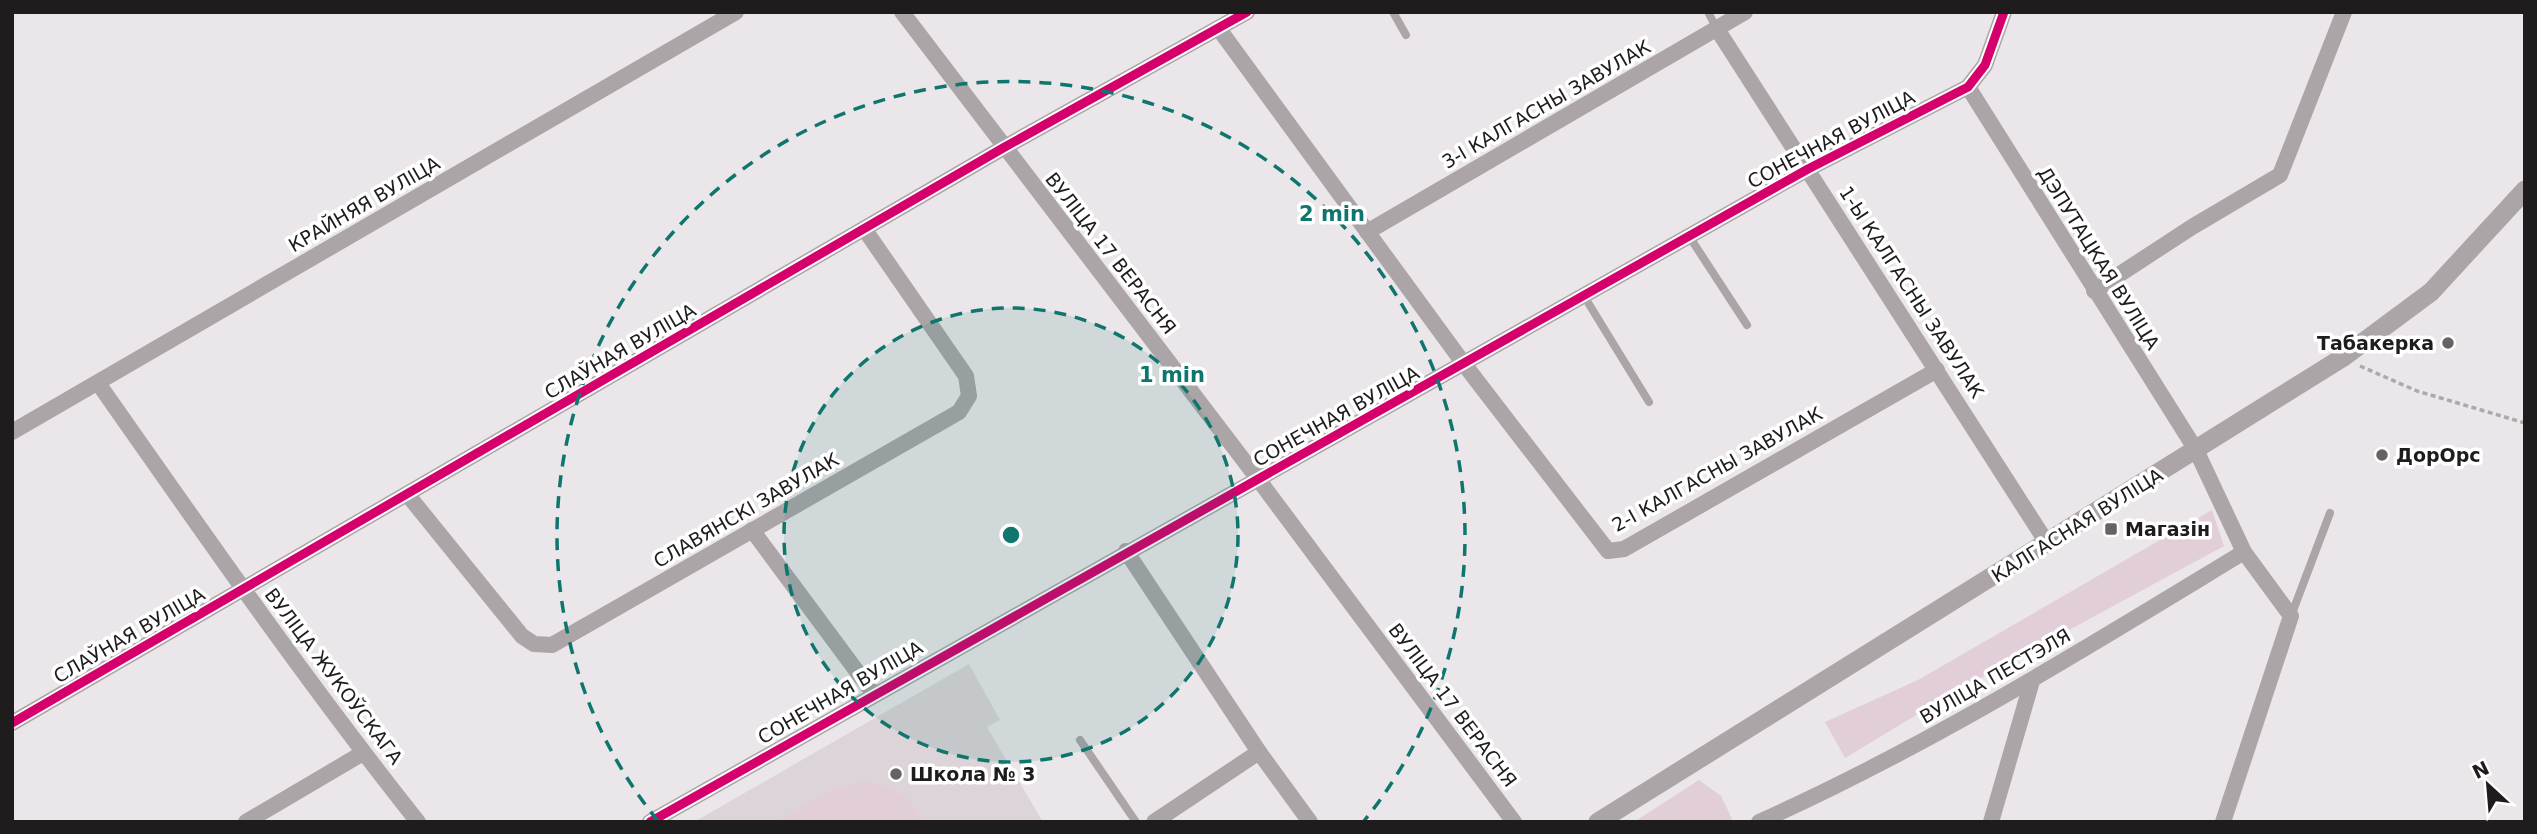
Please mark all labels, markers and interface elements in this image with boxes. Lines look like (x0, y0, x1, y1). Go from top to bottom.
street label: 3-І КАЛГАСНЫ ЗАВУЛАК (1438, 35, 1655, 173)
street label: СОНЕЧНАЯ ВУЛІЦА (1744, 86, 1918, 192)
street label: КРАЙНЯЯ ВУЛІЦА (284, 152, 444, 256)
street label: ДЭПУТАЦКАЯ ВУЛІЦА (2034, 163, 2164, 353)
street label: ВУЛІЦА 17 ВЕРАСНЯ (1041, 168, 1181, 338)
street label: 1-Ы КАЛГАСНЫ ЗАВУЛАК (1835, 182, 1989, 402)
text: 2 min (1299, 202, 1365, 226)
street label: СЛАЎНАЯ ВУЛІЦА (540, 299, 700, 403)
place label: Табакерка (2317, 332, 2434, 354)
marker: Табакерка (2440, 335, 2456, 351)
street label: СОНЕЧНАЯ ВУЛІЦА (1249, 361, 1423, 471)
text: 1 min (1139, 363, 1205, 387)
street label: 2-І КАЛГАСНЫ ЗАВУЛАК (1608, 402, 1826, 536)
place label: ДорОрс (2396, 444, 2481, 466)
marker: ДорОрс (2374, 447, 2390, 463)
street label: СЛАВЯНСКІ ЗАВУЛАК (650, 448, 843, 572)
street label: КАЛГАСНАЯ ВУЛІЦА (1987, 463, 2167, 587)
place label: Магазін (2125, 518, 2210, 540)
marker: Магазін (2103, 521, 2119, 537)
centre of rings (999, 523, 1023, 547)
street label: СЛАЎНАЯ ВУЛІЦА (49, 583, 209, 687)
street label: ВУЛІЦА ЖУКОЎСКАГА (261, 584, 407, 768)
street label: ВУЛІЦА 17 ВЕРАСНЯ (1384, 619, 1522, 791)
street label: ВУЛІЦА ПЕСТЭЛЯ (1916, 624, 2074, 728)
street label: СОНЕЧНАЯ ВУЛІЦА (754, 636, 926, 748)
north arrow (2453, 750, 2523, 820)
text: N (2469, 756, 2493, 783)
place label: Школа № 3 (910, 763, 1035, 785)
marker: Школа № 3 (888, 766, 904, 782)

